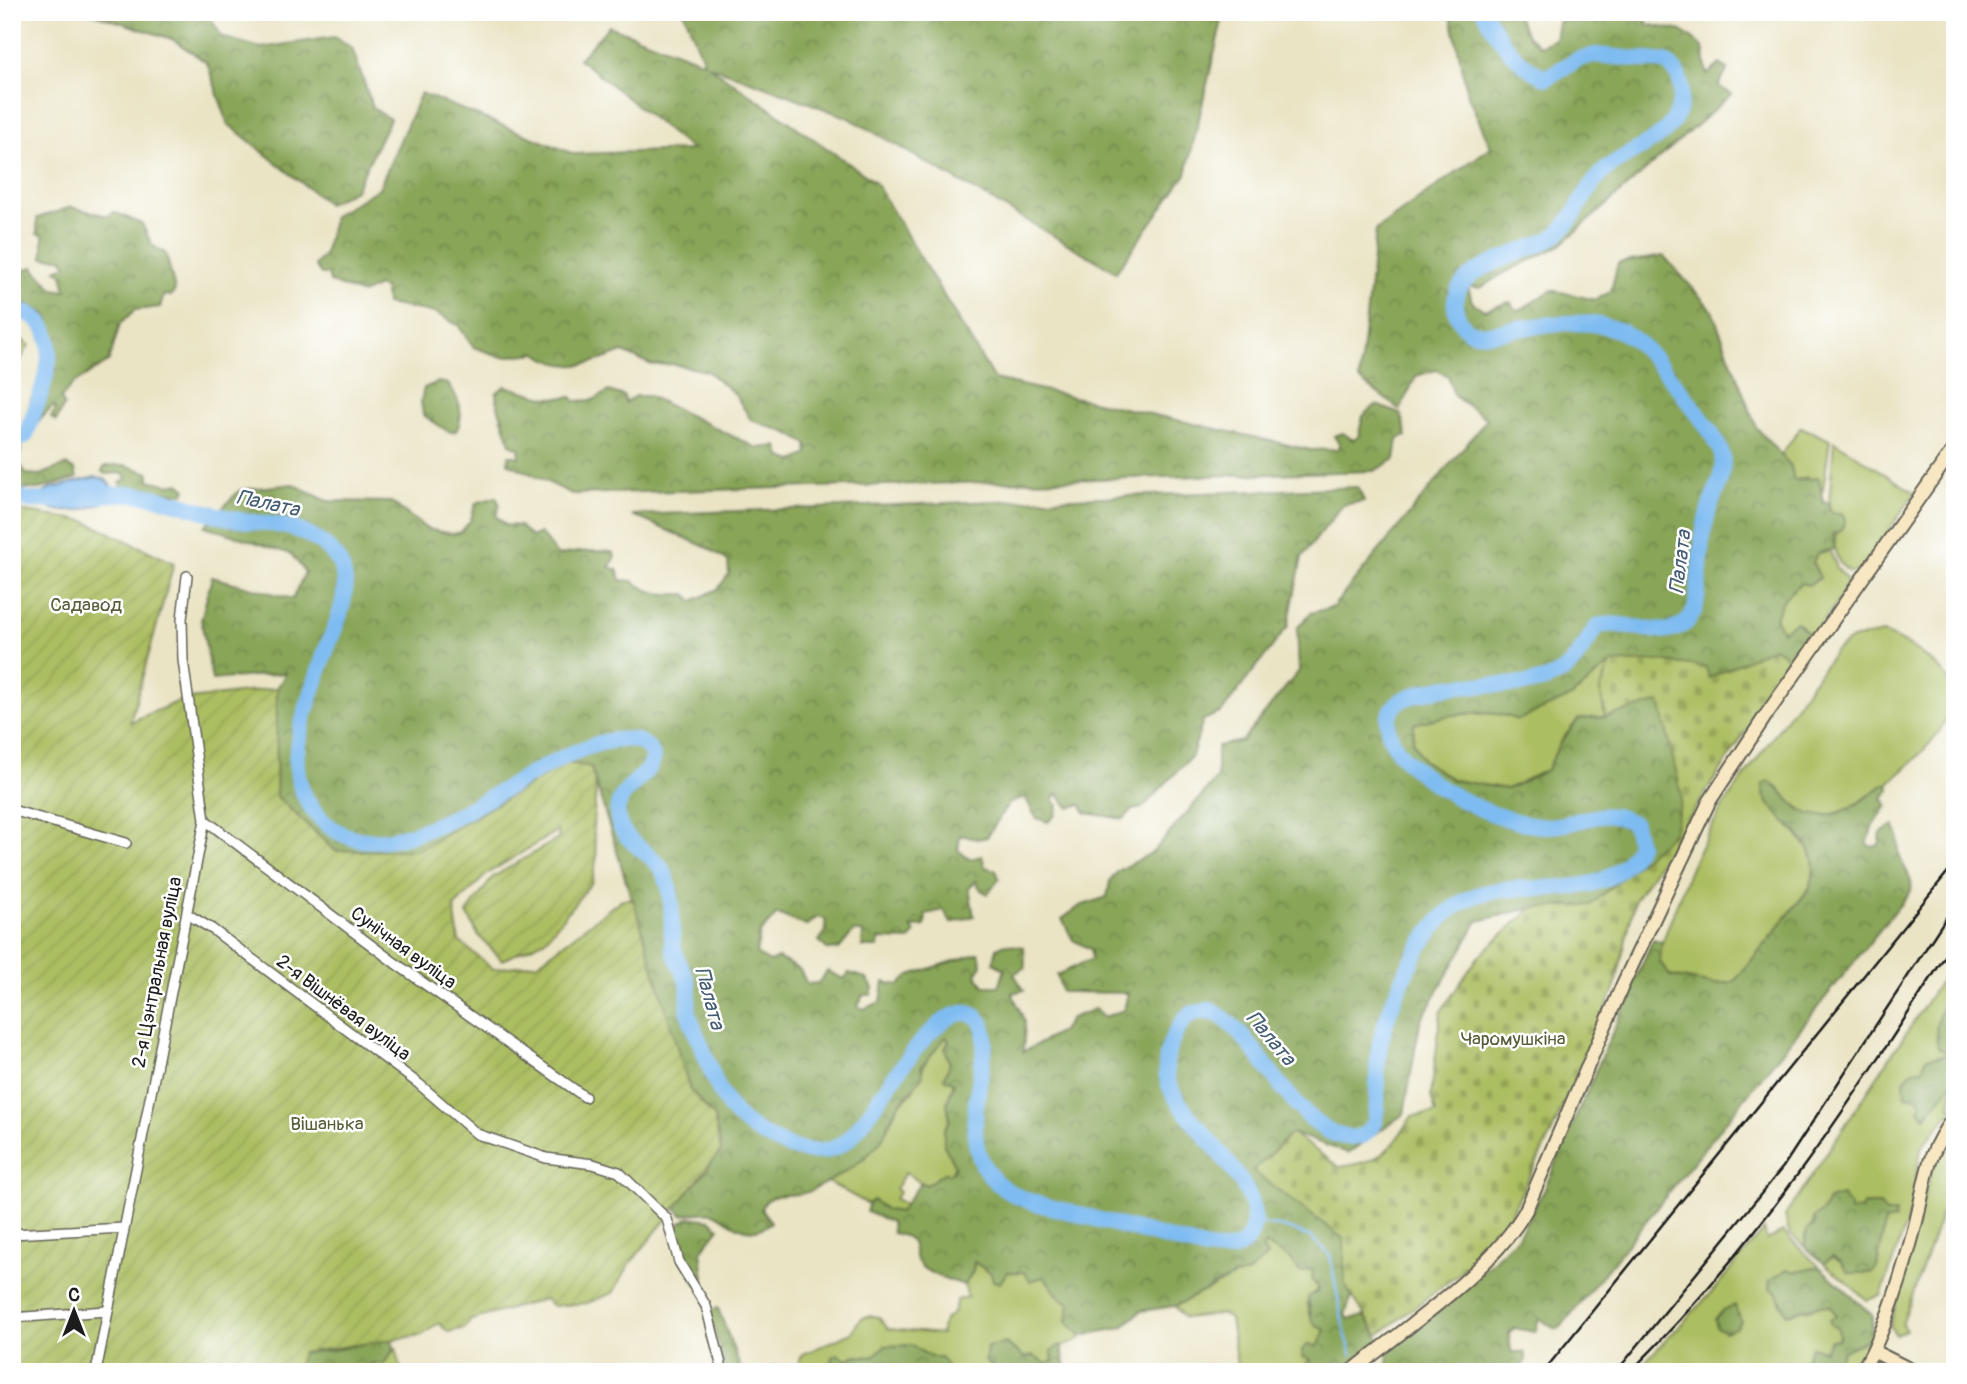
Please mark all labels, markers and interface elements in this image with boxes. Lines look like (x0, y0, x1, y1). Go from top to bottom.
water label: Палата (234, 484, 303, 524)
water label: Палата (1663, 528, 1698, 595)
park label: Садавод (50, 593, 122, 617)
street label: 2-я Цэнтральная вуліца (127, 875, 187, 1070)
street label: Сунічная вуліца (346, 901, 461, 994)
street label: 2-я Вішнёвая вуліца (272, 949, 415, 1066)
water label: Палата (688, 964, 731, 1033)
water label: Палата (1240, 1005, 1302, 1072)
park label: Чаромушкіна (1461, 1027, 1566, 1051)
park label: Вішанька (290, 1112, 364, 1136)
north arrow (38, 1276, 108, 1346)
text: С (68, 1283, 80, 1307)

